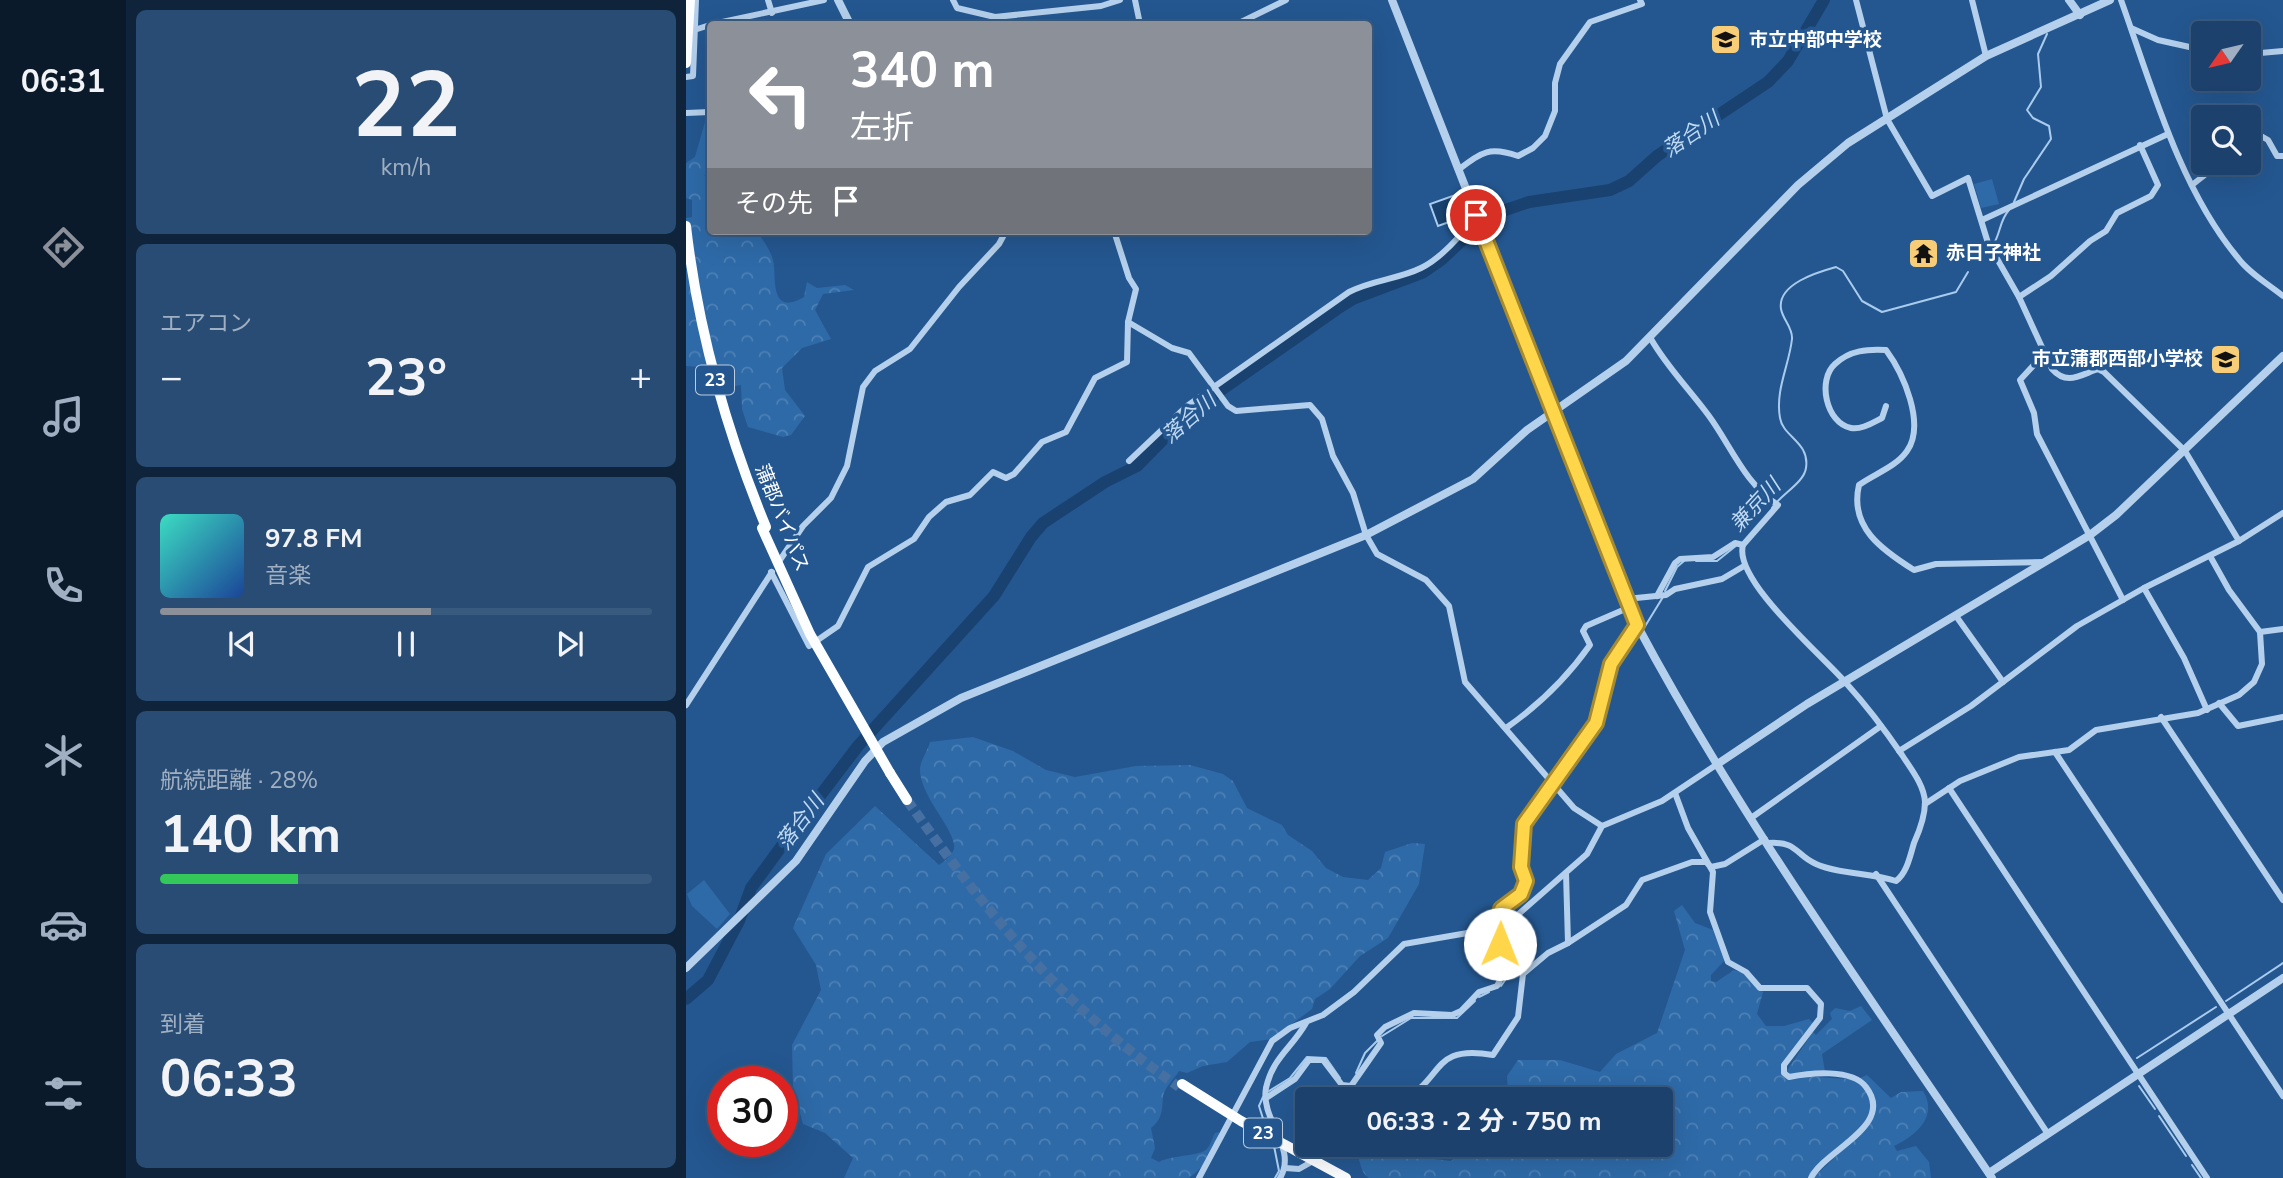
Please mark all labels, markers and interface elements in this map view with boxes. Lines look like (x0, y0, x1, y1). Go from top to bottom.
north arrow (2191, 21, 2261, 91)
map controls (2191, 21, 2261, 175)
school or university icon: 市立中部中学校 (1709, 23, 1743, 57)
place label: 市立中部中学校 (1749, 27, 1882, 53)
text: 340 m (850, 37, 994, 104)
text: 22 (351, 44, 461, 168)
icon: left (735, 49, 826, 140)
text: 06:31 (21, 60, 105, 103)
water label: 落合川 (1657, 104, 1727, 163)
button: search (2191, 105, 2261, 175)
text: 左折 (850, 106, 914, 149)
text: km/h (381, 152, 431, 183)
icon: arrive (827, 182, 865, 220)
pin (1446, 185, 1506, 245)
text: その先 (735, 186, 813, 221)
icon: arrive (1457, 196, 1495, 234)
icon: directions (39, 223, 88, 272)
temple icon: 赤日子神社 (1906, 236, 1940, 270)
place label: 赤日子神社 (1946, 240, 2041, 266)
text: エアコン (160, 308, 252, 339)
text: 23° (365, 342, 447, 413)
school or university icon: 市立蒲郡西部小学校 (2209, 342, 2243, 376)
place label: 市立蒲郡西部小学校 (2032, 346, 2203, 372)
text: − (160, 352, 183, 403)
text: + (629, 352, 652, 403)
road number: 23 (696, 366, 734, 394)
water label: 落合川 (1156, 385, 1223, 449)
icon: music (39, 392, 88, 441)
street label: 蒲郡バイパス (749, 460, 815, 576)
water label: 兼京川 (1723, 471, 1788, 538)
text: 97.8 FM (265, 521, 362, 556)
text: 音楽 (265, 560, 311, 591)
icon: phone (39, 561, 88, 610)
icon: previous (223, 625, 261, 663)
icon: pause (387, 625, 425, 663)
icon: next (551, 625, 589, 663)
icon: climate (39, 731, 88, 780)
text: 航続距離 · 28% (160, 765, 318, 796)
water label: 落合川 (770, 787, 831, 856)
text: 140 km (160, 799, 341, 870)
icon: car (39, 900, 88, 949)
position arrow (1463, 907, 1537, 981)
text: 到着 (160, 1009, 206, 1040)
text: 06:33 (160, 1043, 298, 1114)
speed limit sign: 30 (707, 1066, 798, 1157)
icon: filters (39, 1069, 88, 1118)
text: 06:33 · 2 分 · 750 m (1366, 1104, 1602, 1139)
road number: 23 (1244, 1118, 1282, 1148)

